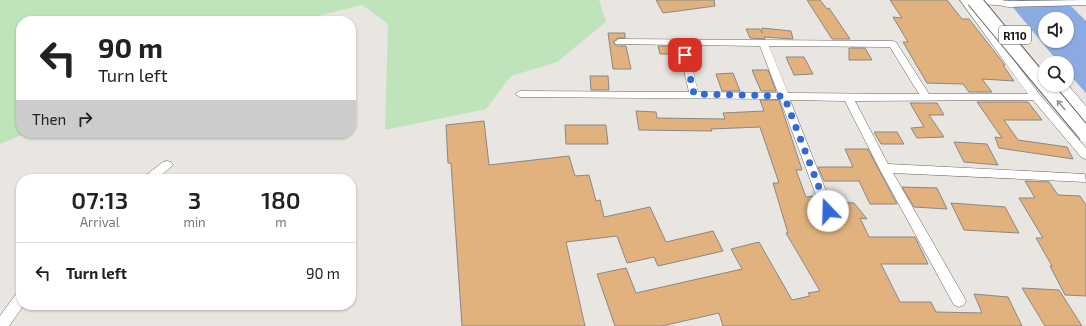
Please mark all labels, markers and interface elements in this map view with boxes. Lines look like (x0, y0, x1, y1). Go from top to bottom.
map controls (1038, 12, 1074, 92)
button: sound (1038, 12, 1074, 48)
road number: R110 (999, 26, 1031, 44)
text: 90 m (98, 30, 163, 64)
icon: left (32, 32, 84, 84)
pin (668, 38, 702, 72)
icon: arrive (674, 44, 696, 66)
button: search (1038, 56, 1074, 92)
text: Turn left (98, 64, 168, 86)
one-way arrow (1056, 100, 1065, 110)
icon: right (74, 108, 96, 130)
text: Then (32, 110, 66, 128)
text: 07:13 (71, 185, 128, 214)
text: 3 (188, 185, 201, 214)
text: 180 (261, 185, 301, 214)
position arrow (807, 190, 849, 232)
text: Arrival (80, 214, 120, 230)
text: min (184, 214, 206, 230)
text: m (275, 214, 287, 230)
icon: left (32, 262, 54, 284)
text: Turn left (66, 264, 127, 282)
text: 90 m (306, 264, 340, 282)

